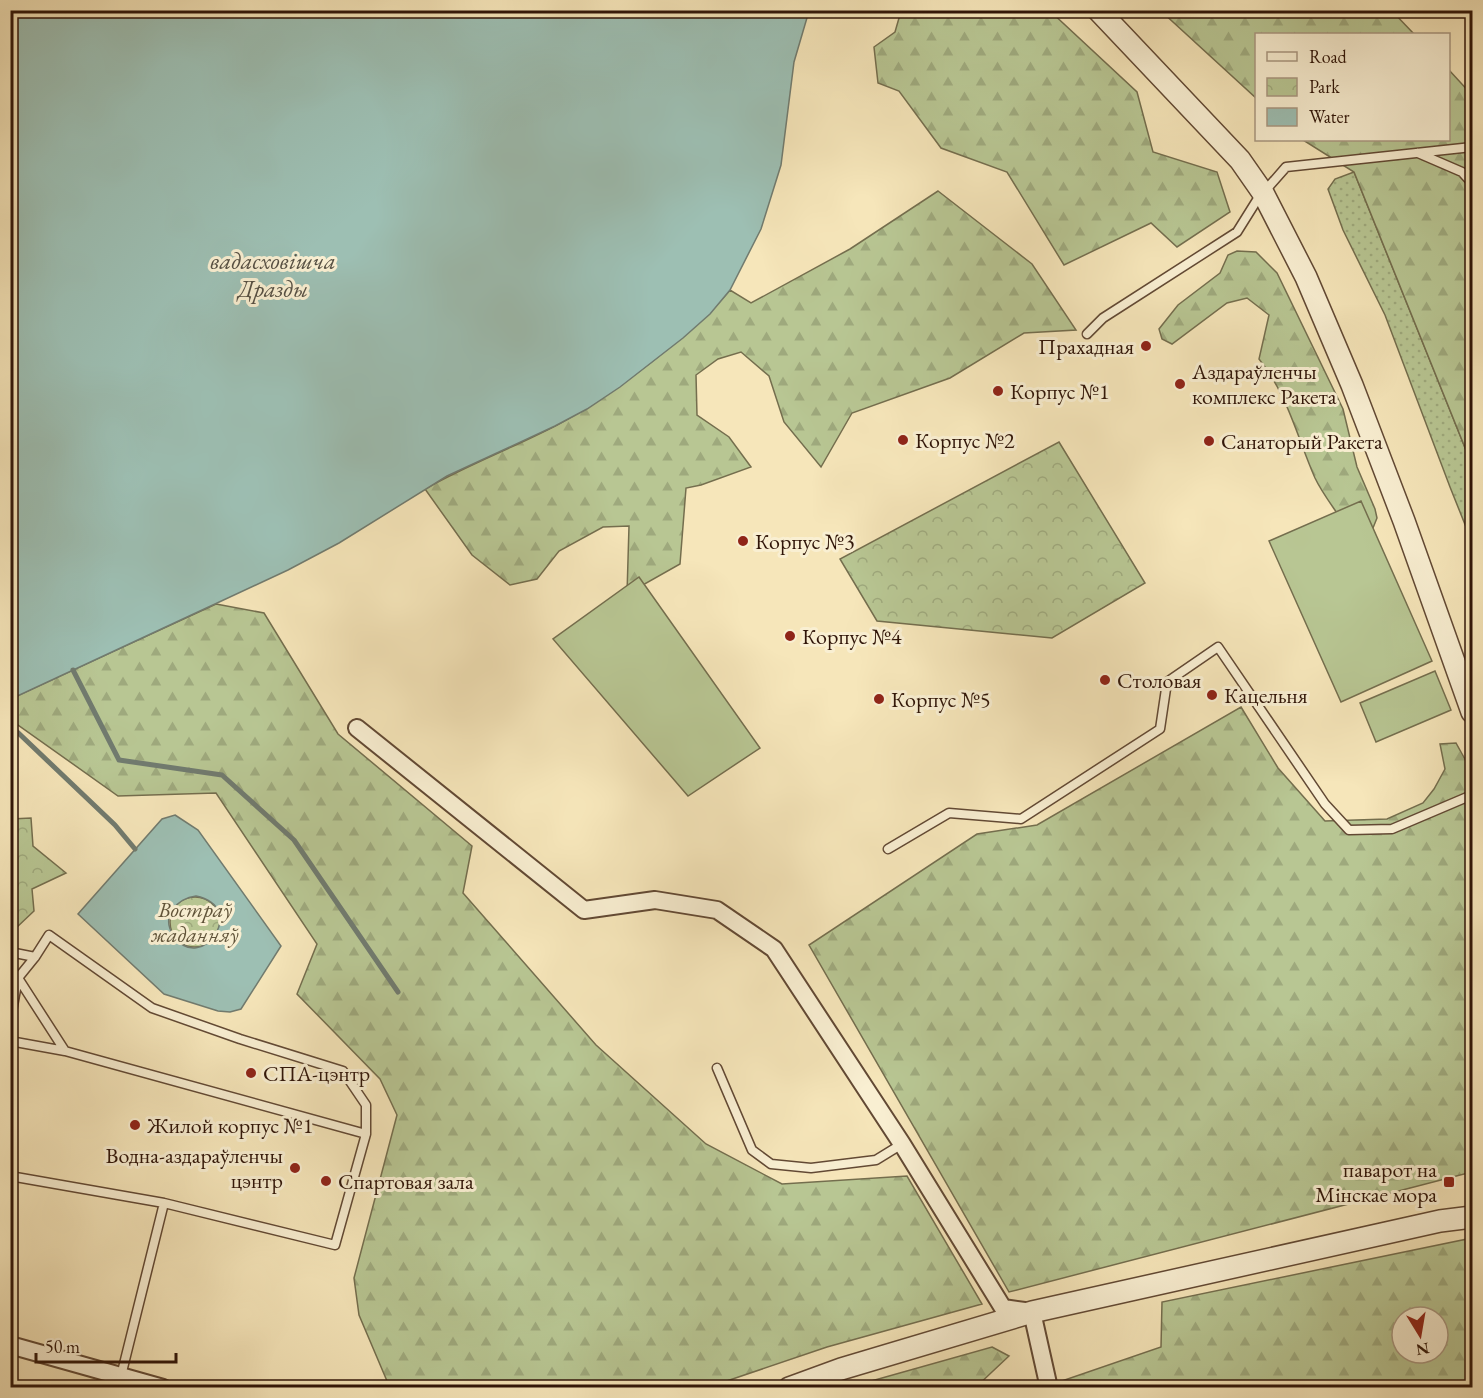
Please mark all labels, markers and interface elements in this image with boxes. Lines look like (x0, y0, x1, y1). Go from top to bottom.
legend (1255, 33, 1450, 141)
text: Road (1309, 45, 1348, 68)
text: Park (1309, 75, 1340, 98)
text: Water (1309, 105, 1350, 128)
water label: вадасховішча Дразды (210, 245, 336, 304)
place label: Прахадная (1038, 332, 1134, 361)
marker: Прахадная (1139, 339, 1153, 353)
place label: Аздараўленчы комплекс Ракета (1191, 357, 1337, 411)
place label: Корпус №1 (1010, 377, 1110, 406)
marker: Аздараўленчы комплекс Ракета (1173, 377, 1187, 391)
marker: Корпус №1 (991, 384, 1005, 398)
place label: Корпус №2 (915, 426, 1015, 455)
place label: Санаторый Ракета (1221, 427, 1383, 456)
marker: Корпус №2 (896, 433, 910, 447)
marker: Санаторый Ракета (1202, 434, 1216, 448)
place label: Корпус №3 (755, 527, 855, 556)
marker: Корпус №3 (736, 534, 750, 548)
place label: Корпус №4 (802, 622, 902, 651)
marker: Корпус №4 (783, 629, 797, 643)
place label: Столовая (1117, 666, 1202, 695)
marker: Столовая (1098, 673, 1112, 687)
place label: Кацельня (1224, 681, 1308, 710)
place label: Корпус №5 (891, 685, 991, 714)
marker: Кацельня (1205, 688, 1219, 702)
marker: Корпус №5 (872, 692, 886, 706)
park label: Востраў жаданняў (150, 895, 239, 949)
place label: СПА-цэнтр (263, 1059, 370, 1088)
marker: СПА-цэнтр (244, 1066, 258, 1080)
place label: Жилой корпус №1 (146, 1111, 313, 1140)
marker: Жилой корпус №1 (128, 1118, 142, 1132)
place label: Водна-аздараўленчы цэнтр (106, 1141, 283, 1195)
place label: паварот на Мінскае мора (1315, 1155, 1437, 1209)
marker: Водна-аздараўленчы цэнтр (288, 1161, 302, 1175)
place label: Спартовая зала (338, 1167, 474, 1196)
marker: Спартовая зала (319, 1174, 333, 1188)
marker: паварот на Мінскае мора (1442, 1175, 1456, 1189)
north arrow (1390, 1305, 1450, 1365)
scale bar (36, 1326, 176, 1364)
text: 50 m (45, 1335, 80, 1358)
text: N (1414, 1338, 1431, 1361)

